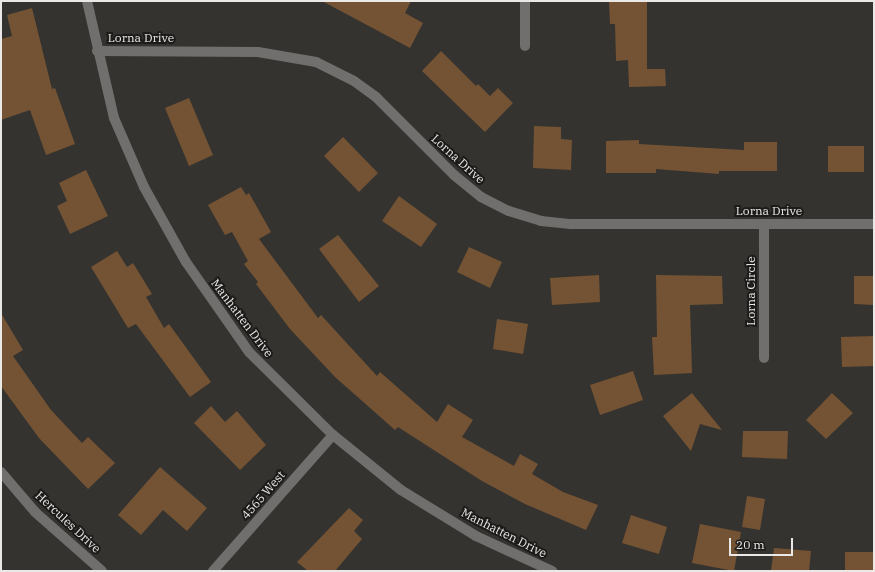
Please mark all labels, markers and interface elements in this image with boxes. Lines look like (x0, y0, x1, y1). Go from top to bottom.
street label: Lorna Drive (108, 31, 174, 45)
street label: Lorna Drive (428, 131, 488, 187)
street label: Lorna Drive (736, 204, 802, 218)
street label: Lorna Circle (744, 256, 758, 326)
street label: Manhatten Drive (208, 276, 276, 360)
street label: 4565 West (238, 468, 288, 522)
street label: Hercules Drive (32, 488, 104, 556)
street label: Manhatten Drive (459, 505, 549, 561)
scale bar (731, 530, 795, 556)
text: 20 m (736, 537, 765, 552)

